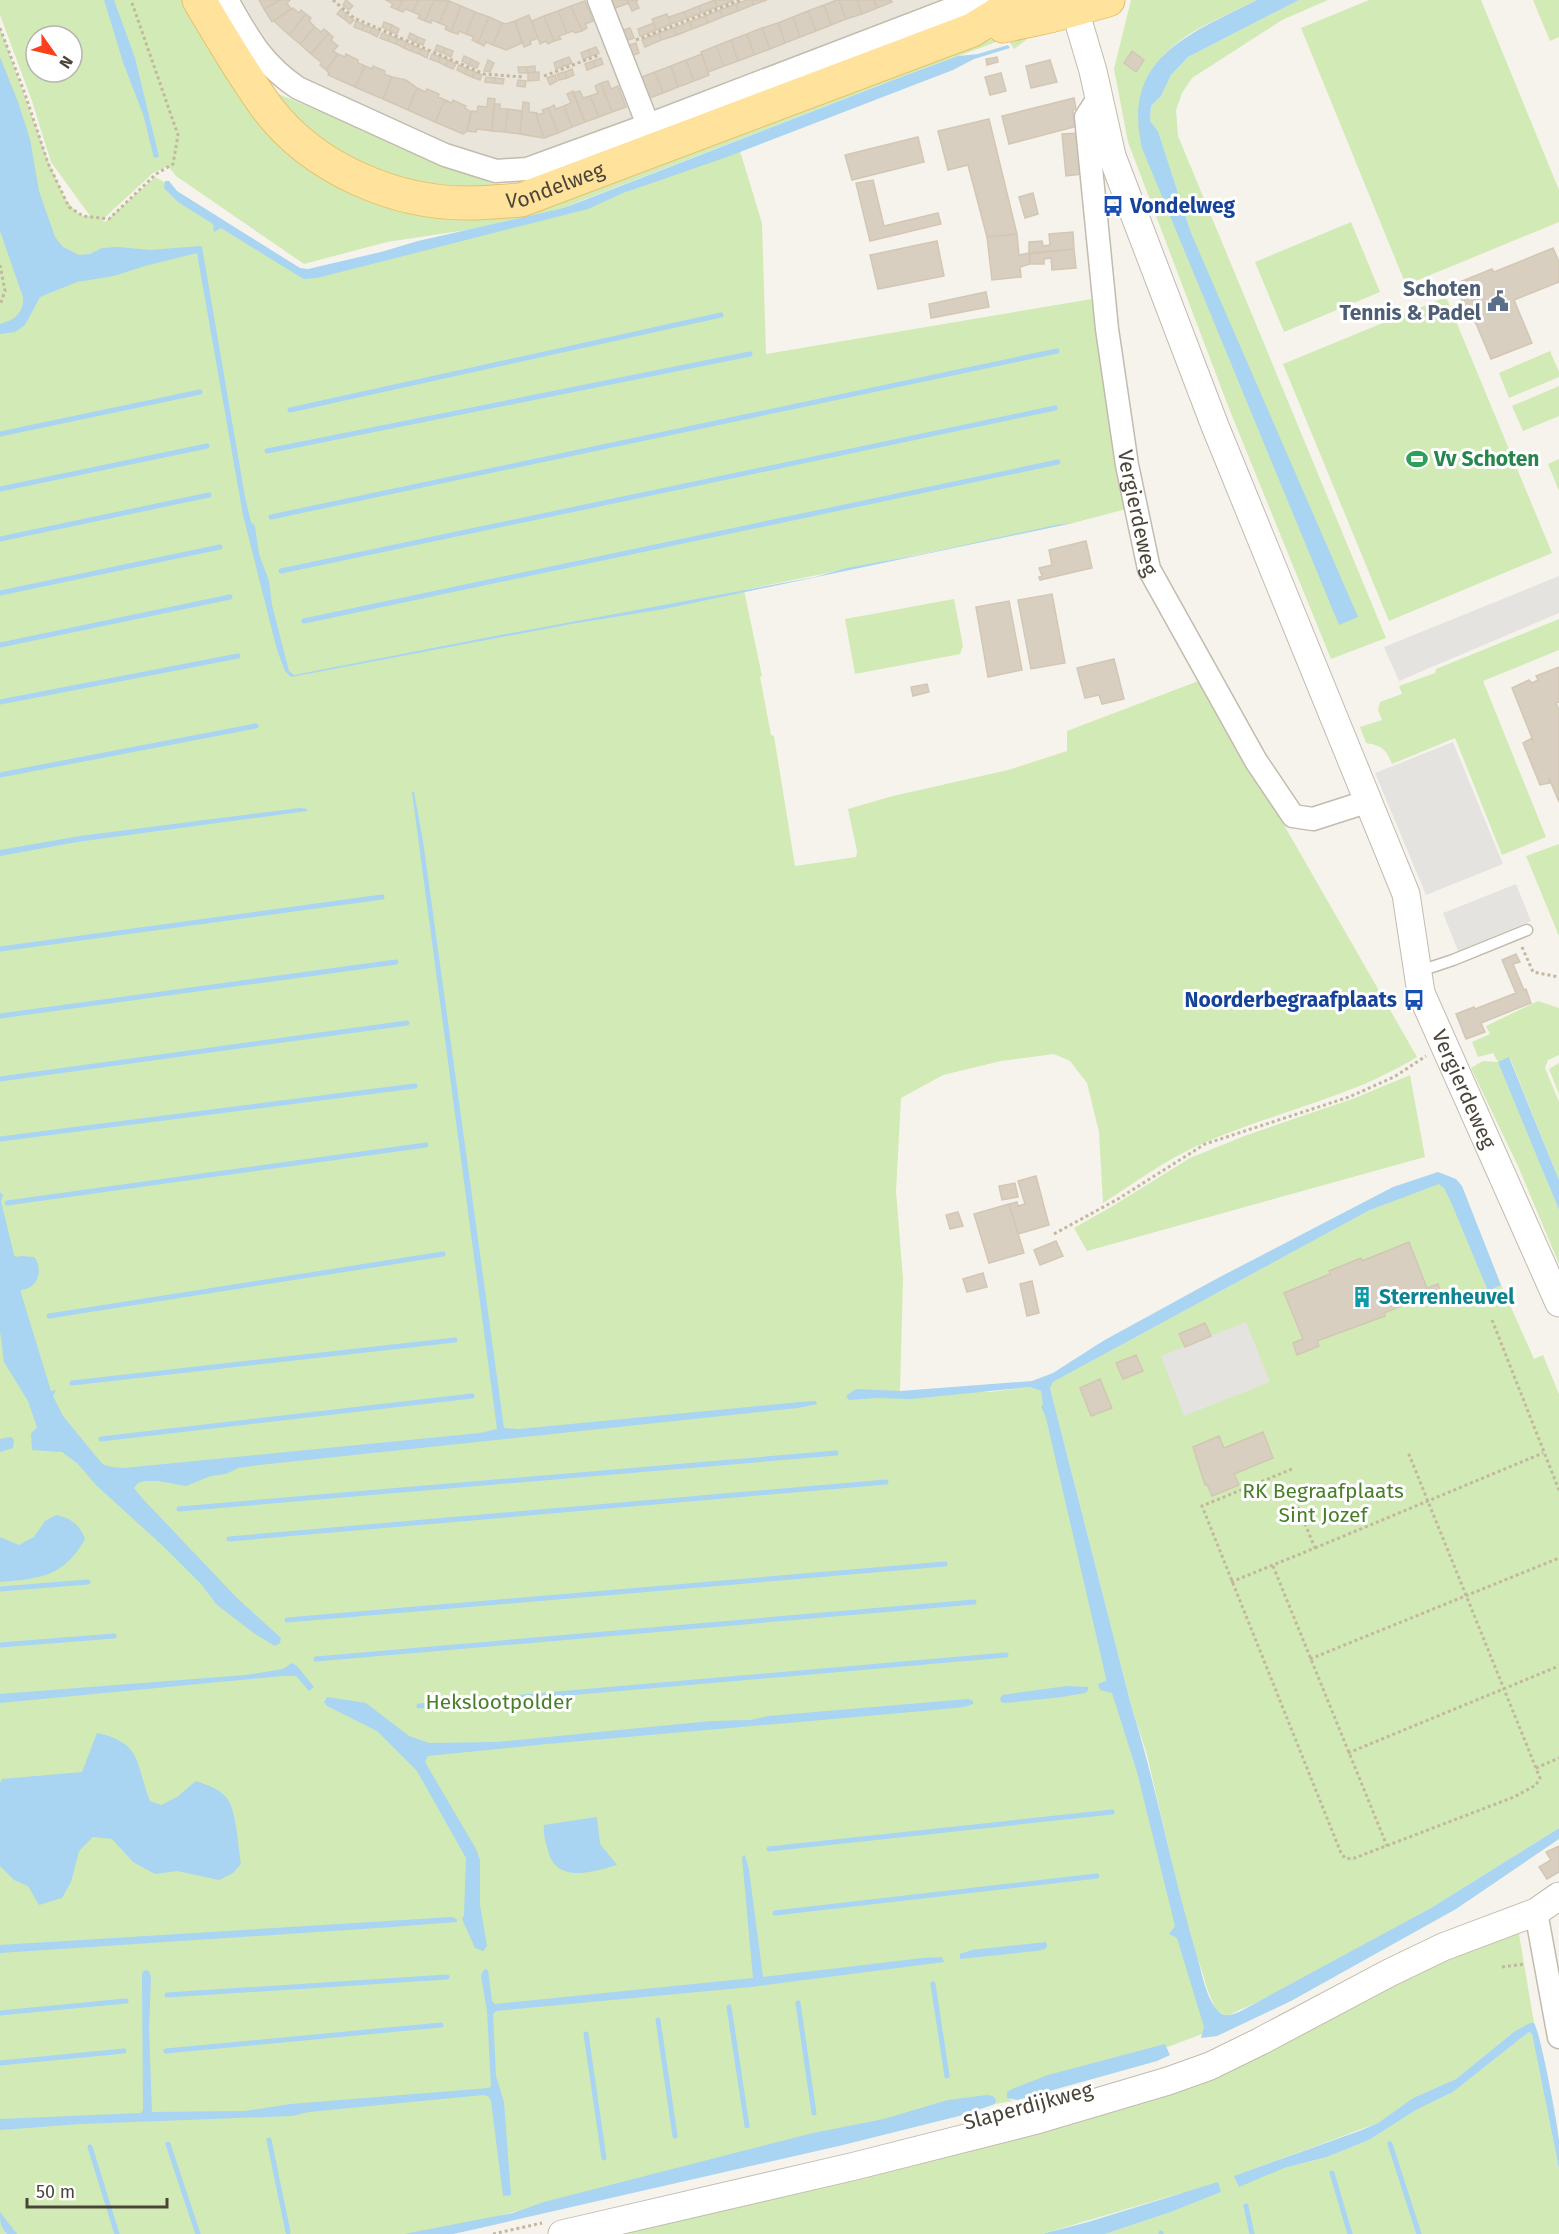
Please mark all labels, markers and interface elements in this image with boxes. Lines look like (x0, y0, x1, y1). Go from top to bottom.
north arrow (24, 24, 84, 84)
text: N (55, 52, 77, 72)
street label: Vondelweg (505, 157, 608, 214)
place label: Vondelweg (1129, 193, 1236, 219)
bus stop icon: Vondelweg (1101, 194, 1125, 218)
place label: Schoten Tennis & Padel (1340, 276, 1482, 326)
public building icon: Schoten Tennis & Padel (1486, 289, 1510, 313)
place label: Vv Schoten (1433, 446, 1539, 472)
sports icon: Vv Schoten (1405, 447, 1429, 471)
street label: Vergierdeweg (1112, 448, 1163, 581)
place label: Noorderbegraafplaats (1185, 987, 1397, 1013)
bus stop icon: Noorderbegraafplaats (1402, 988, 1426, 1012)
street label: Vergierdeweg (1426, 1026, 1502, 1153)
place label: Sterrenheuvel (1379, 1284, 1515, 1310)
building icon: Sterrenheuvel (1350, 1285, 1374, 1309)
park label: RK Begraafplaats Sint Jozef (1242, 1478, 1404, 1528)
park label: Hekslootpolder (425, 1689, 573, 1715)
street label: Slaperdijkweg (960, 2076, 1096, 2136)
scale bar (27, 2171, 166, 2209)
text: 50 m (36, 2181, 75, 2203)

